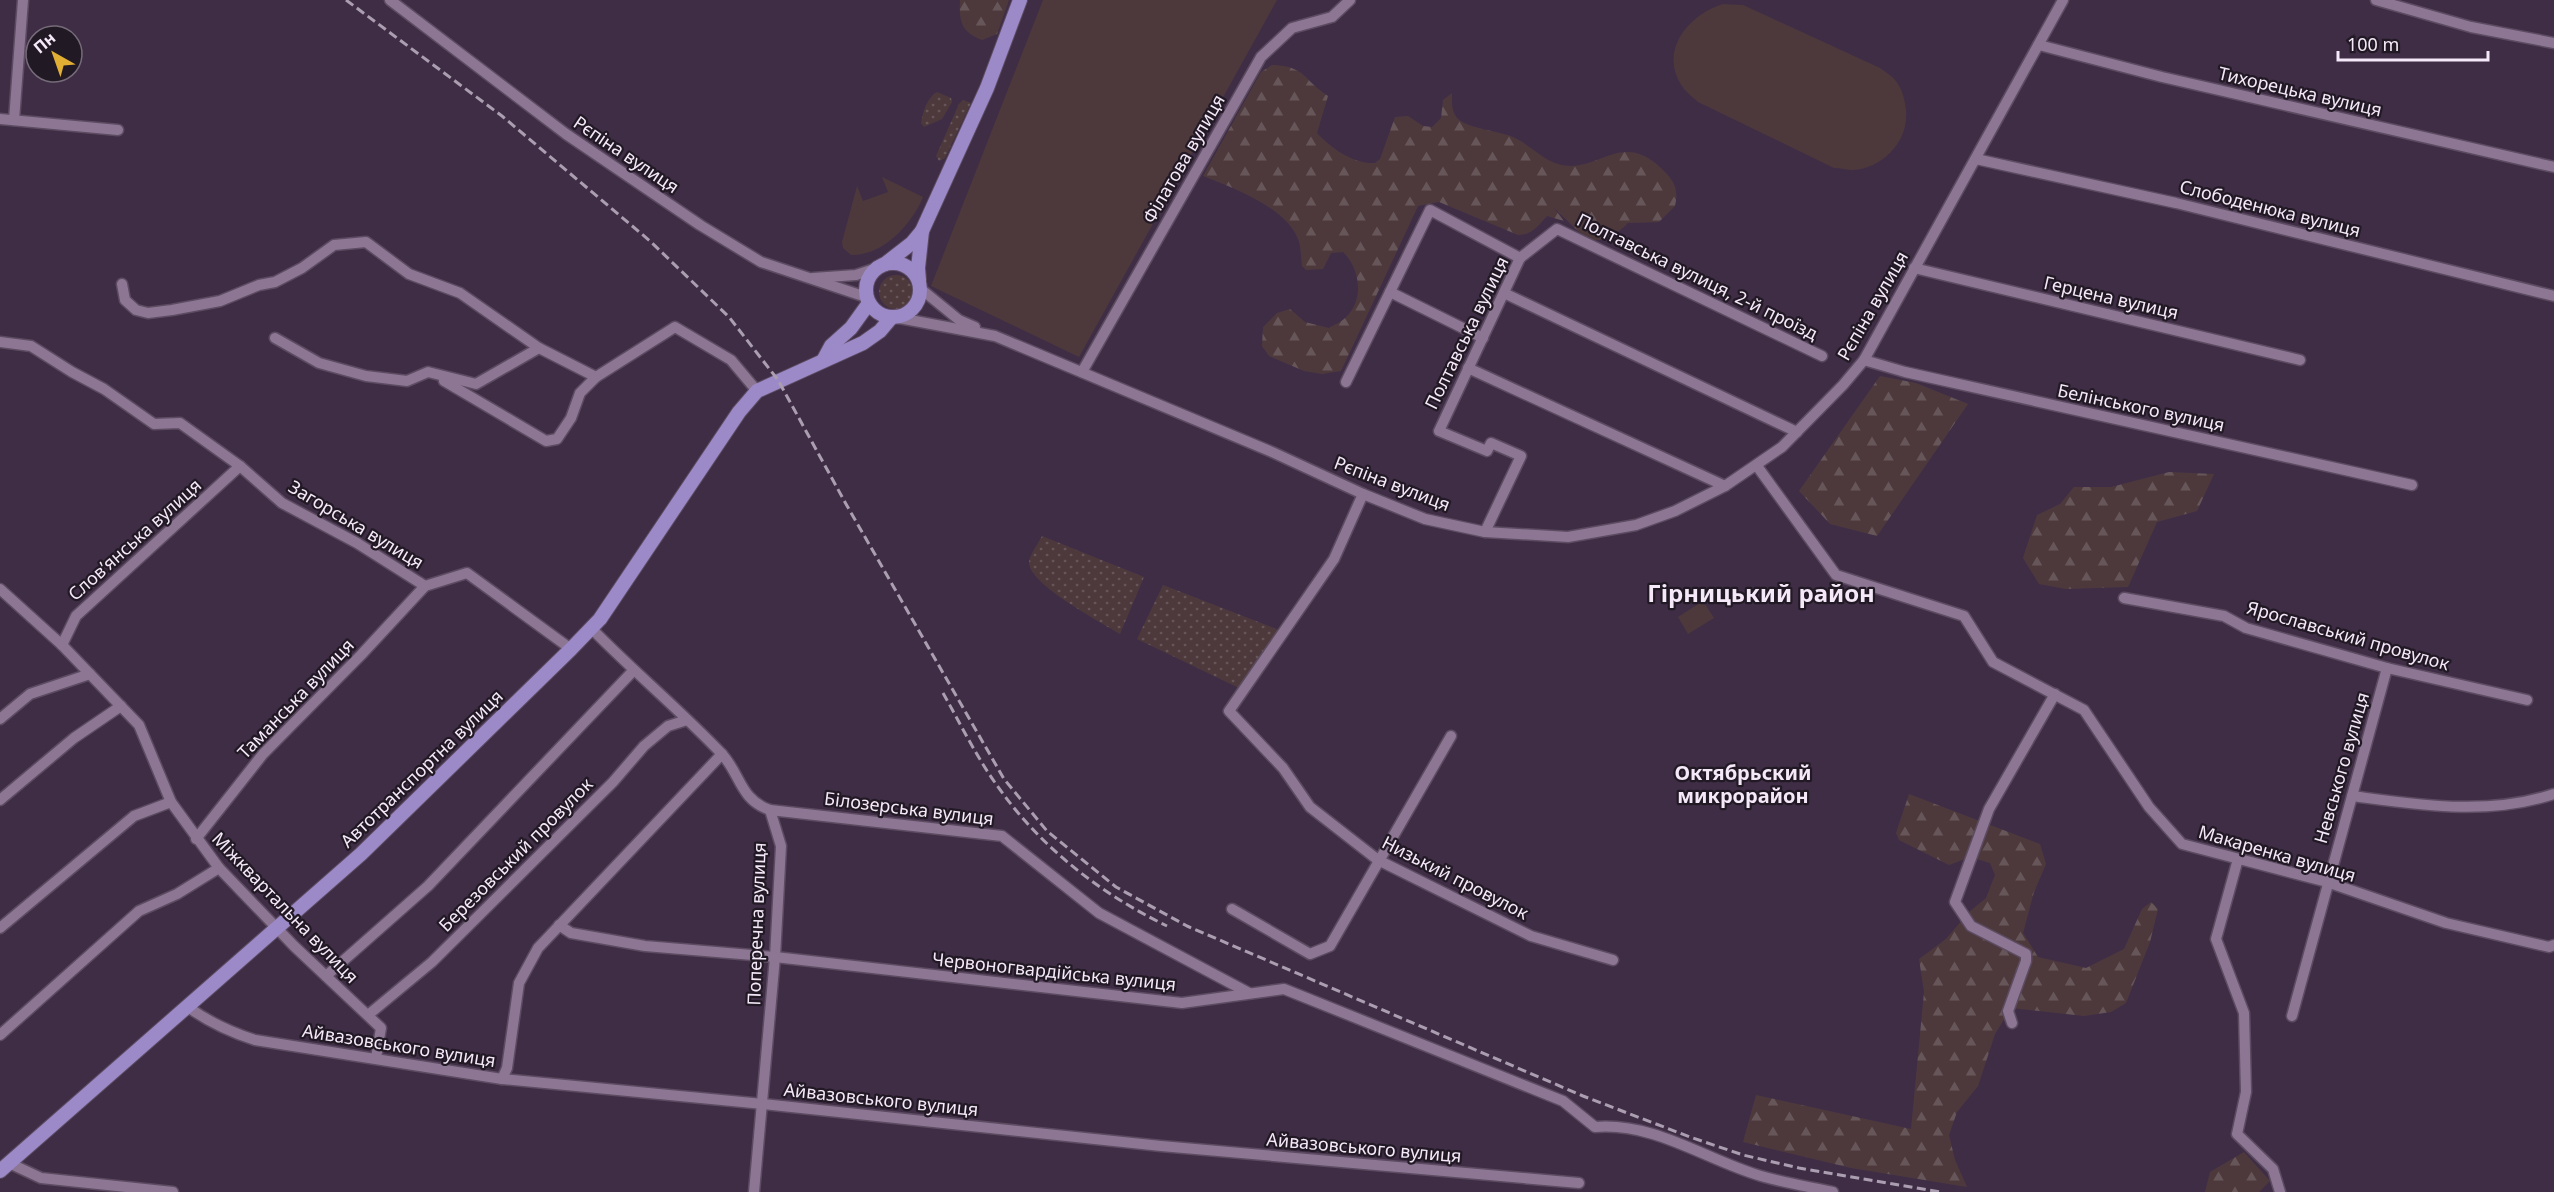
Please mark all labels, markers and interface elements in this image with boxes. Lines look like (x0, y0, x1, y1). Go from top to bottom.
north arrow (24, 24, 84, 84)
scale bar (2338, 24, 2488, 62)
text: Пн (29, 27, 60, 58)
text: 100 m (2347, 32, 2399, 56)
street label: Тихорецька вулиця (2216, 61, 2384, 122)
street label: Філатова вулиця (1137, 90, 1230, 227)
street label: Рєпіна вулиця (569, 110, 684, 198)
street label: Слободенюка вулиця (2177, 174, 2363, 242)
street label: Полтавська вулиця, 2-й проїзд (1573, 207, 1822, 345)
street label: Рєпіна вулиця (1831, 247, 1913, 364)
street label: Полтавська вулиця (1419, 252, 1513, 413)
street label: Герцена вулиця (2042, 270, 2181, 324)
street label: Белінського вулиця (2055, 378, 2227, 436)
street label: Рєпіна вулиця (1331, 450, 1454, 516)
street label: Слов’янська вулиця (63, 473, 206, 606)
street label: Загорська вулиця (284, 474, 429, 574)
district label: Гірницький район (1647, 576, 1875, 609)
street label: Ярославський провулок (2244, 595, 2453, 676)
street label: Таманська вулиця (232, 633, 359, 764)
street label: Автотранспортна вулиця (335, 684, 508, 852)
street label: Невського вулиця (2308, 689, 2374, 846)
district label: Октябрьский микрорайон (1675, 759, 1811, 809)
street label: Березовський провулок (433, 772, 598, 936)
street label: Білозерська вулиця (823, 786, 995, 830)
street label: Макаренка вулиця (2196, 819, 2359, 887)
street label: Міжквартальна вулиця (207, 827, 364, 988)
street label: Низький провулок (1378, 830, 1533, 925)
street label: Поперечна вулиця (741, 842, 771, 1006)
street label: Червоногвардійська вулиця (931, 946, 1177, 996)
street label: Айвазовського вулиця (301, 1018, 498, 1072)
street label: Айвазовського вулиця (783, 1077, 980, 1121)
street label: Айвазовського вулиця (1266, 1127, 1463, 1167)

